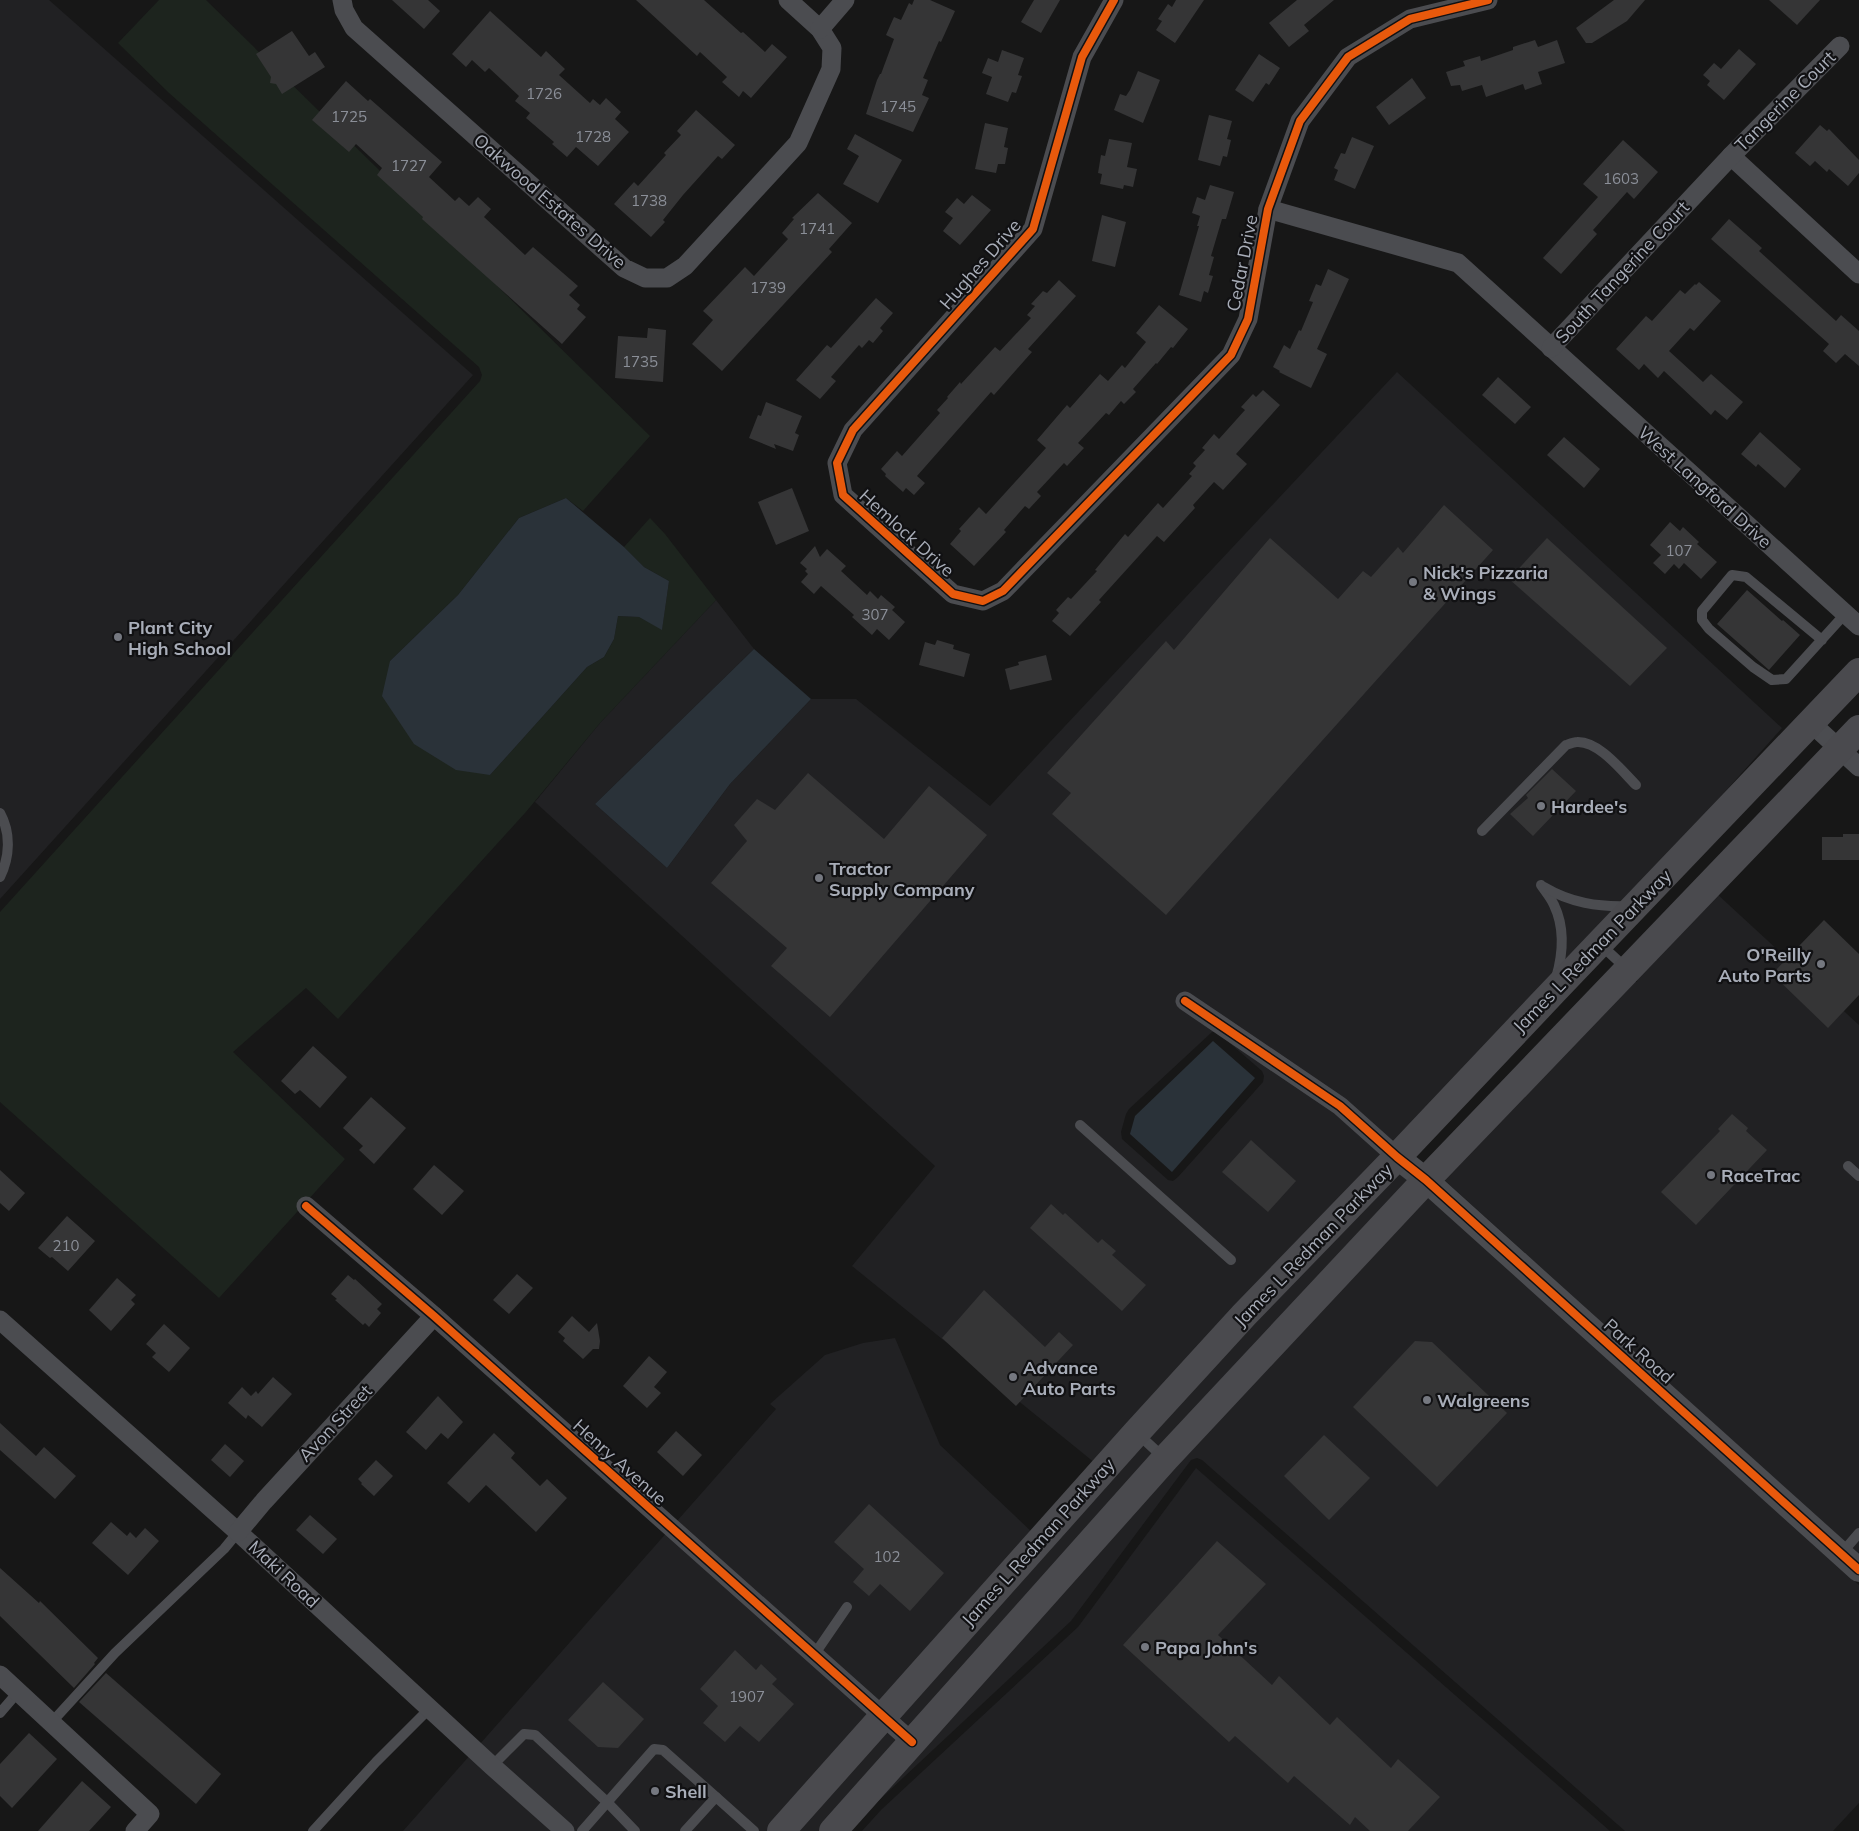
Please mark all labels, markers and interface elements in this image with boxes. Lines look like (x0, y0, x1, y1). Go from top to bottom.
street label: Tangerine Court (1730, 46, 1840, 156)
house number: 1726 (526, 84, 562, 103)
house number: 1745 (880, 97, 916, 116)
house number: 1725 (331, 107, 367, 126)
house number: 1728 (575, 127, 611, 146)
street label: Oakwood Estates Drive (469, 128, 631, 274)
house number: 1727 (391, 156, 427, 175)
house number: 1603 (1603, 169, 1639, 188)
house number: 1738 (631, 191, 667, 210)
street label: South Tangerine Court (1550, 196, 1694, 348)
street label: Cedar Drive (1221, 213, 1263, 313)
street label: Hughes Drive (934, 214, 1026, 314)
house number: 1741 (799, 219, 835, 238)
house number: 1739 (750, 278, 786, 297)
house number: 1735 (622, 352, 658, 371)
street label: West Langford Drive (1633, 421, 1777, 553)
street label: Hemlock Drive (855, 484, 959, 582)
house number: 107 (1665, 541, 1693, 560)
place label: Nick's Pizzaria & Wings (1423, 561, 1548, 605)
marker: Nick's Pizzaria & Wings (1407, 576, 1419, 588)
house number: 307 (861, 605, 889, 624)
place label: Plant City High School (128, 616, 231, 660)
marker: Plant City High School (112, 631, 124, 643)
place label: Hardee's (1551, 795, 1627, 818)
marker: Hardee's (1535, 800, 1547, 812)
place label: Tractor Supply Company (829, 857, 975, 901)
street label: James L Redman Parkway (1508, 864, 1676, 1038)
marker: Tractor Supply Company (813, 872, 825, 884)
place label: O'Reilly Auto Parts (1718, 943, 1811, 987)
marker: O'Reilly Auto Parts (1815, 958, 1827, 970)
street label: James L Redman Parkway (1229, 1158, 1397, 1332)
place label: RaceTrac (1721, 1164, 1800, 1187)
marker: RaceTrac (1705, 1169, 1717, 1181)
house number: 210 (52, 1236, 80, 1255)
street label: Park Road (1599, 1313, 1679, 1389)
place label: Advance Auto Parts (1023, 1356, 1116, 1400)
marker: Advance Auto Parts (1007, 1371, 1019, 1383)
street label: Avon Street (293, 1380, 377, 1466)
place label: Walgreens (1437, 1389, 1530, 1412)
marker: Walgreens (1421, 1394, 1433, 1406)
street label: Henry Avenue (568, 1414, 672, 1510)
street label: James L Redman Parkway (956, 1453, 1120, 1631)
street label: Maki Road (244, 1535, 324, 1613)
house number: 102 (873, 1547, 901, 1566)
place label: Papa John's (1155, 1636, 1257, 1659)
marker: Papa John's (1139, 1641, 1151, 1653)
house number: 1907 (729, 1687, 765, 1706)
place label: Shell (665, 1780, 707, 1803)
marker: Shell (649, 1785, 661, 1797)

